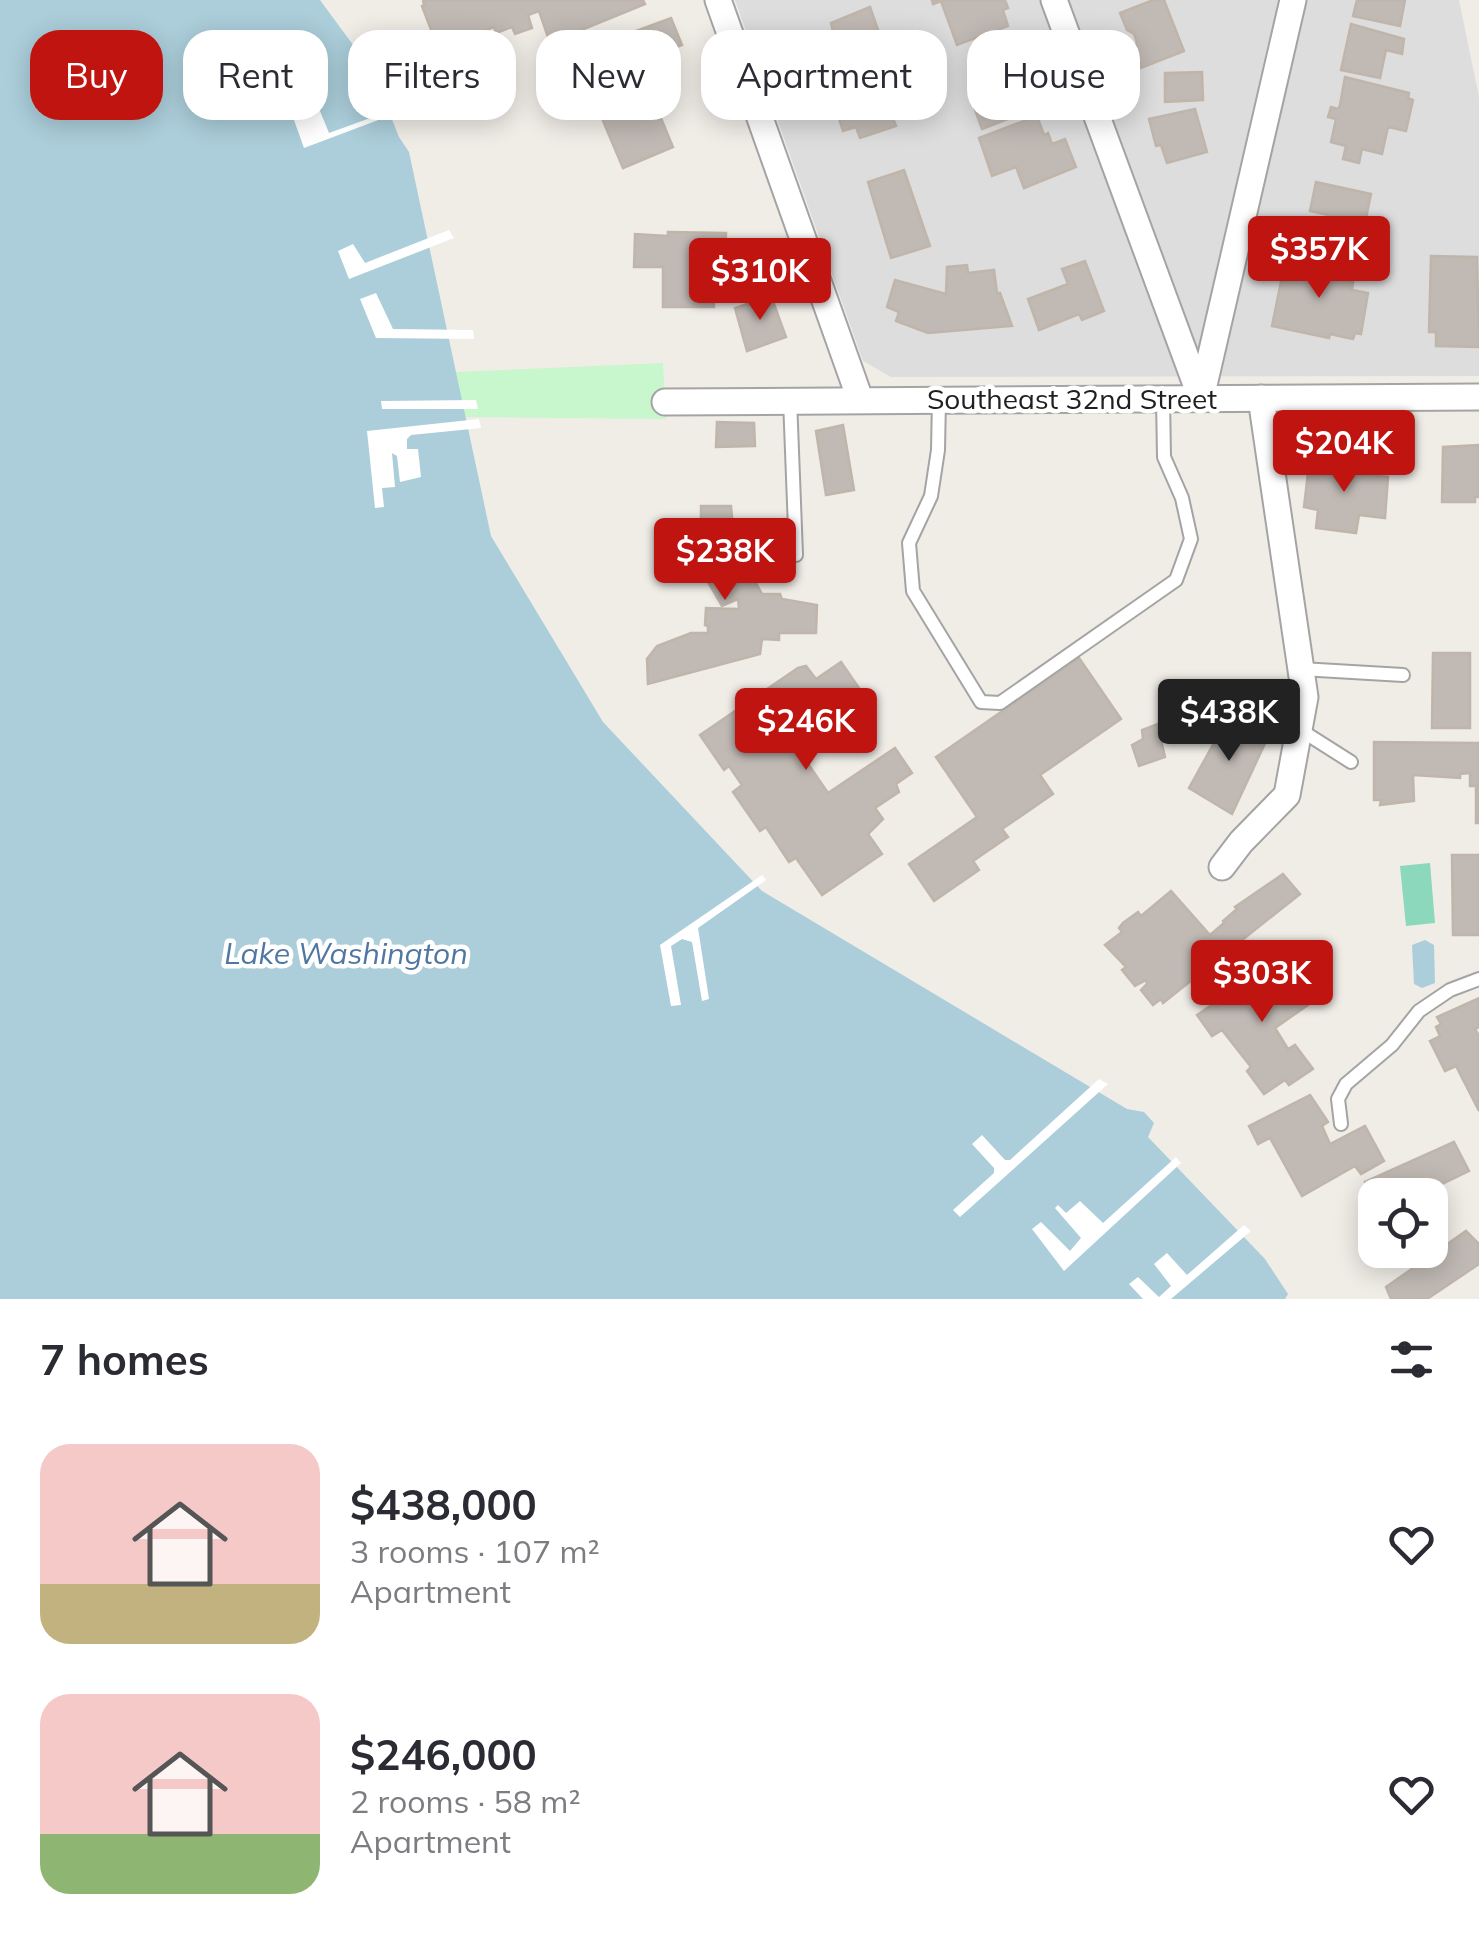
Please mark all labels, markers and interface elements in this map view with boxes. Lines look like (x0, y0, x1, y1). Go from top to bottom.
chip: Buy (30, 30, 163, 120)
chip: Rent (183, 30, 328, 120)
chip: Filters (348, 30, 516, 120)
chip: New (536, 30, 681, 120)
chip: Apartment (701, 30, 947, 120)
chip: House (967, 30, 1140, 120)
pin: $357K (1249, 216, 1389, 301)
text: $357K (1270, 228, 1368, 268)
pin: $310K (690, 238, 830, 323)
text: $310K (711, 250, 809, 290)
street label: Southeast 32nd Street (927, 381, 1217, 416)
pin: $204K (1274, 410, 1414, 495)
text: $204K (1295, 422, 1393, 462)
pin: $238K (655, 518, 795, 603)
text: $238K (676, 530, 774, 570)
pin: $438K (1159, 679, 1299, 764)
pin: $246K (736, 688, 876, 773)
text: $438K (1180, 691, 1278, 731)
text: $246K (757, 700, 855, 740)
water label: Lake Washington (224, 934, 468, 972)
pin: $303K (1192, 940, 1332, 1025)
text: $303K (1213, 952, 1311, 992)
map controls (1358, 1178, 1448, 1268)
button: locate (1358, 1178, 1448, 1268)
icon: filters (1384, 1332, 1439, 1387)
text: 7 homes (40, 1333, 209, 1386)
text: $438,000 (350, 1478, 537, 1531)
icon: home (120, 1484, 240, 1604)
icon: heart (1384, 1517, 1439, 1572)
text: 3 rooms · 107 m² (350, 1531, 600, 1571)
text: Apartment (350, 1571, 511, 1611)
text: $246,000 (350, 1728, 537, 1781)
icon: home (120, 1734, 240, 1854)
icon: heart (1384, 1767, 1439, 1822)
text: 2 rooms · 58 m² (350, 1781, 581, 1821)
text: Apartment (350, 1821, 511, 1861)

